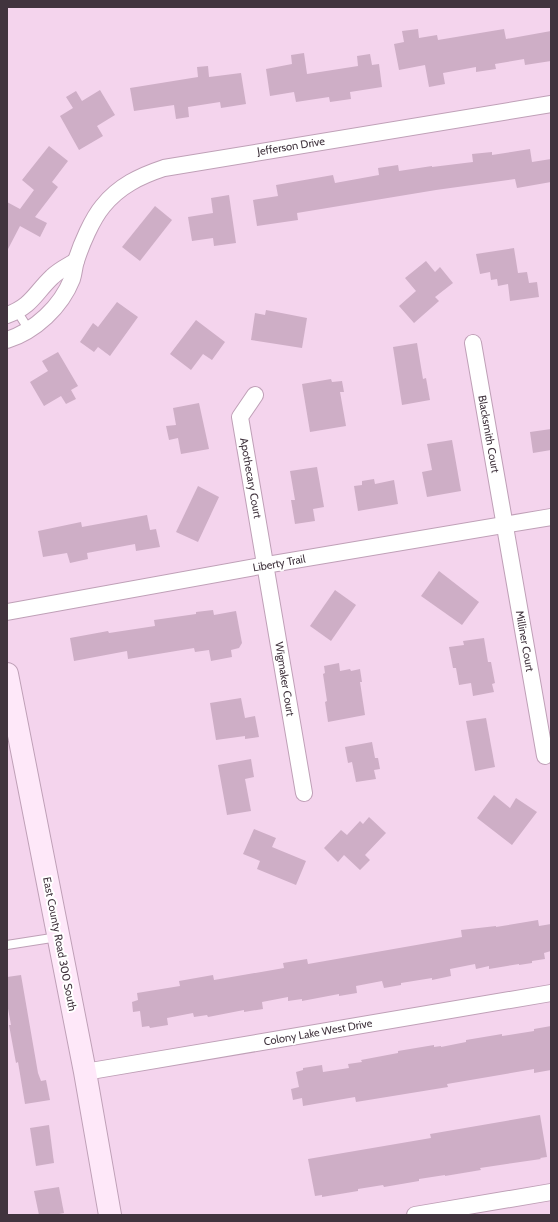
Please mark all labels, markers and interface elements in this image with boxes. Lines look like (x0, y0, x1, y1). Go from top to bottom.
street label: Jefferson Drive (255, 134, 326, 158)
street label: Blacksmith Court (475, 394, 503, 474)
street label: Apothecary Court (237, 437, 265, 520)
street label: Liberty Trail (252, 551, 307, 575)
street label: Milliner Court (513, 609, 537, 673)
street label: Wigmaker Court (272, 641, 298, 717)
street label: East County Road 300 South (40, 876, 80, 1012)
street label: Colony Lake West Drive (263, 1016, 374, 1048)

